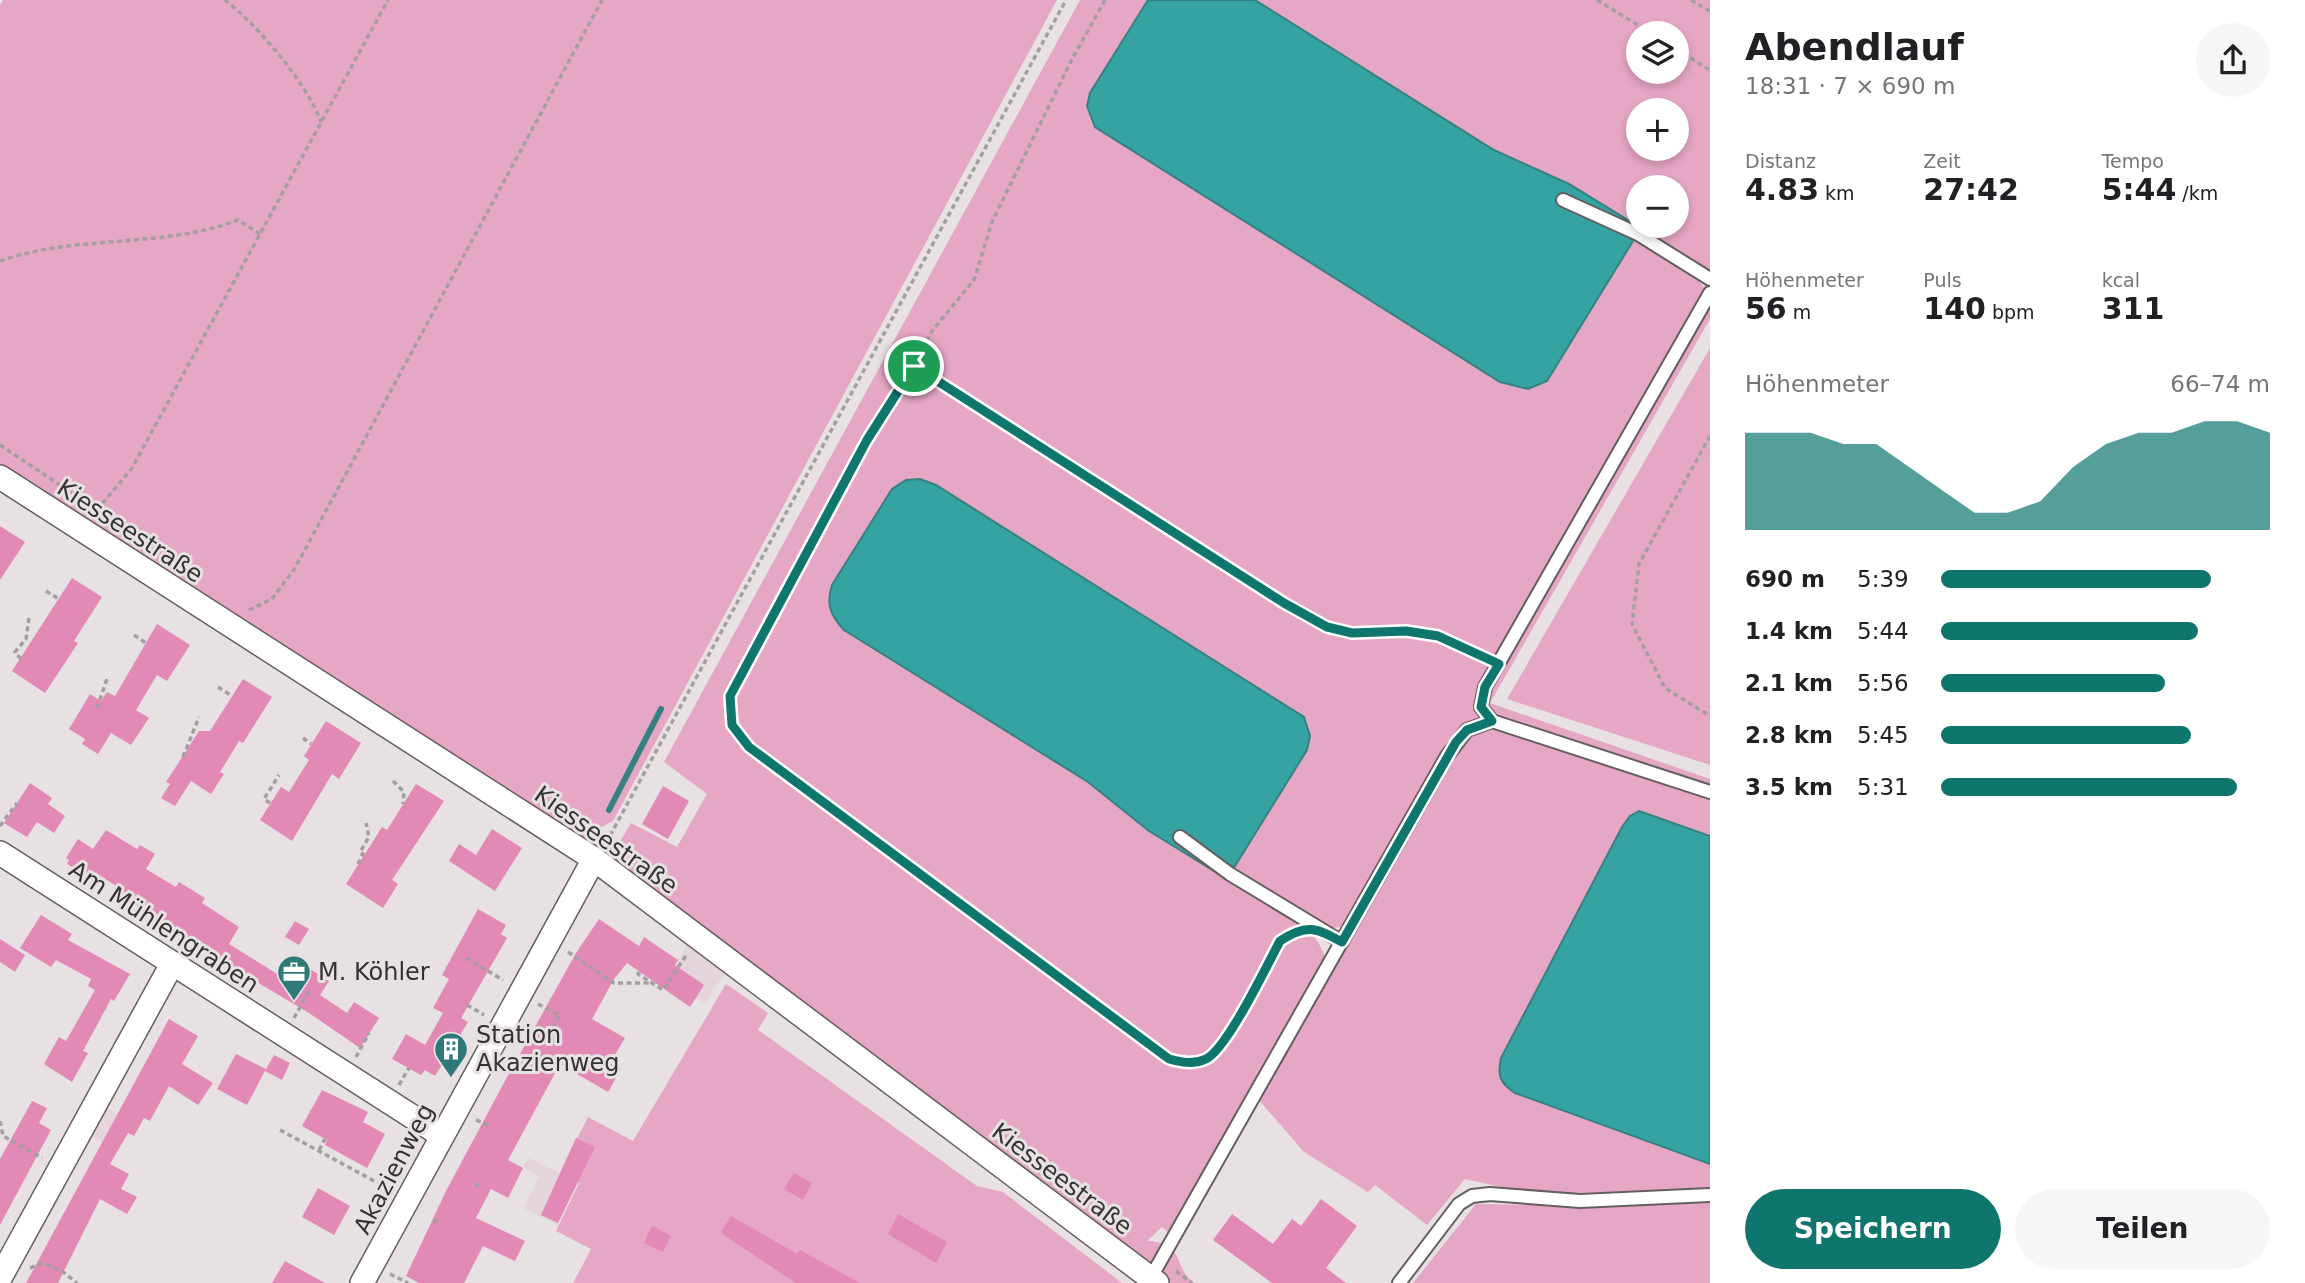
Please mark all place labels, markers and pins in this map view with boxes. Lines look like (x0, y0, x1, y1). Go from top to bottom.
pin (884, 336, 944, 396)
office icon: M. Köhler (275, 953, 313, 1002)
place label: M. Köhler (318, 958, 430, 986)
place label: Station Akazienweg (476, 1021, 619, 1077)
building icon: Station Akazienweg (432, 1030, 470, 1079)

